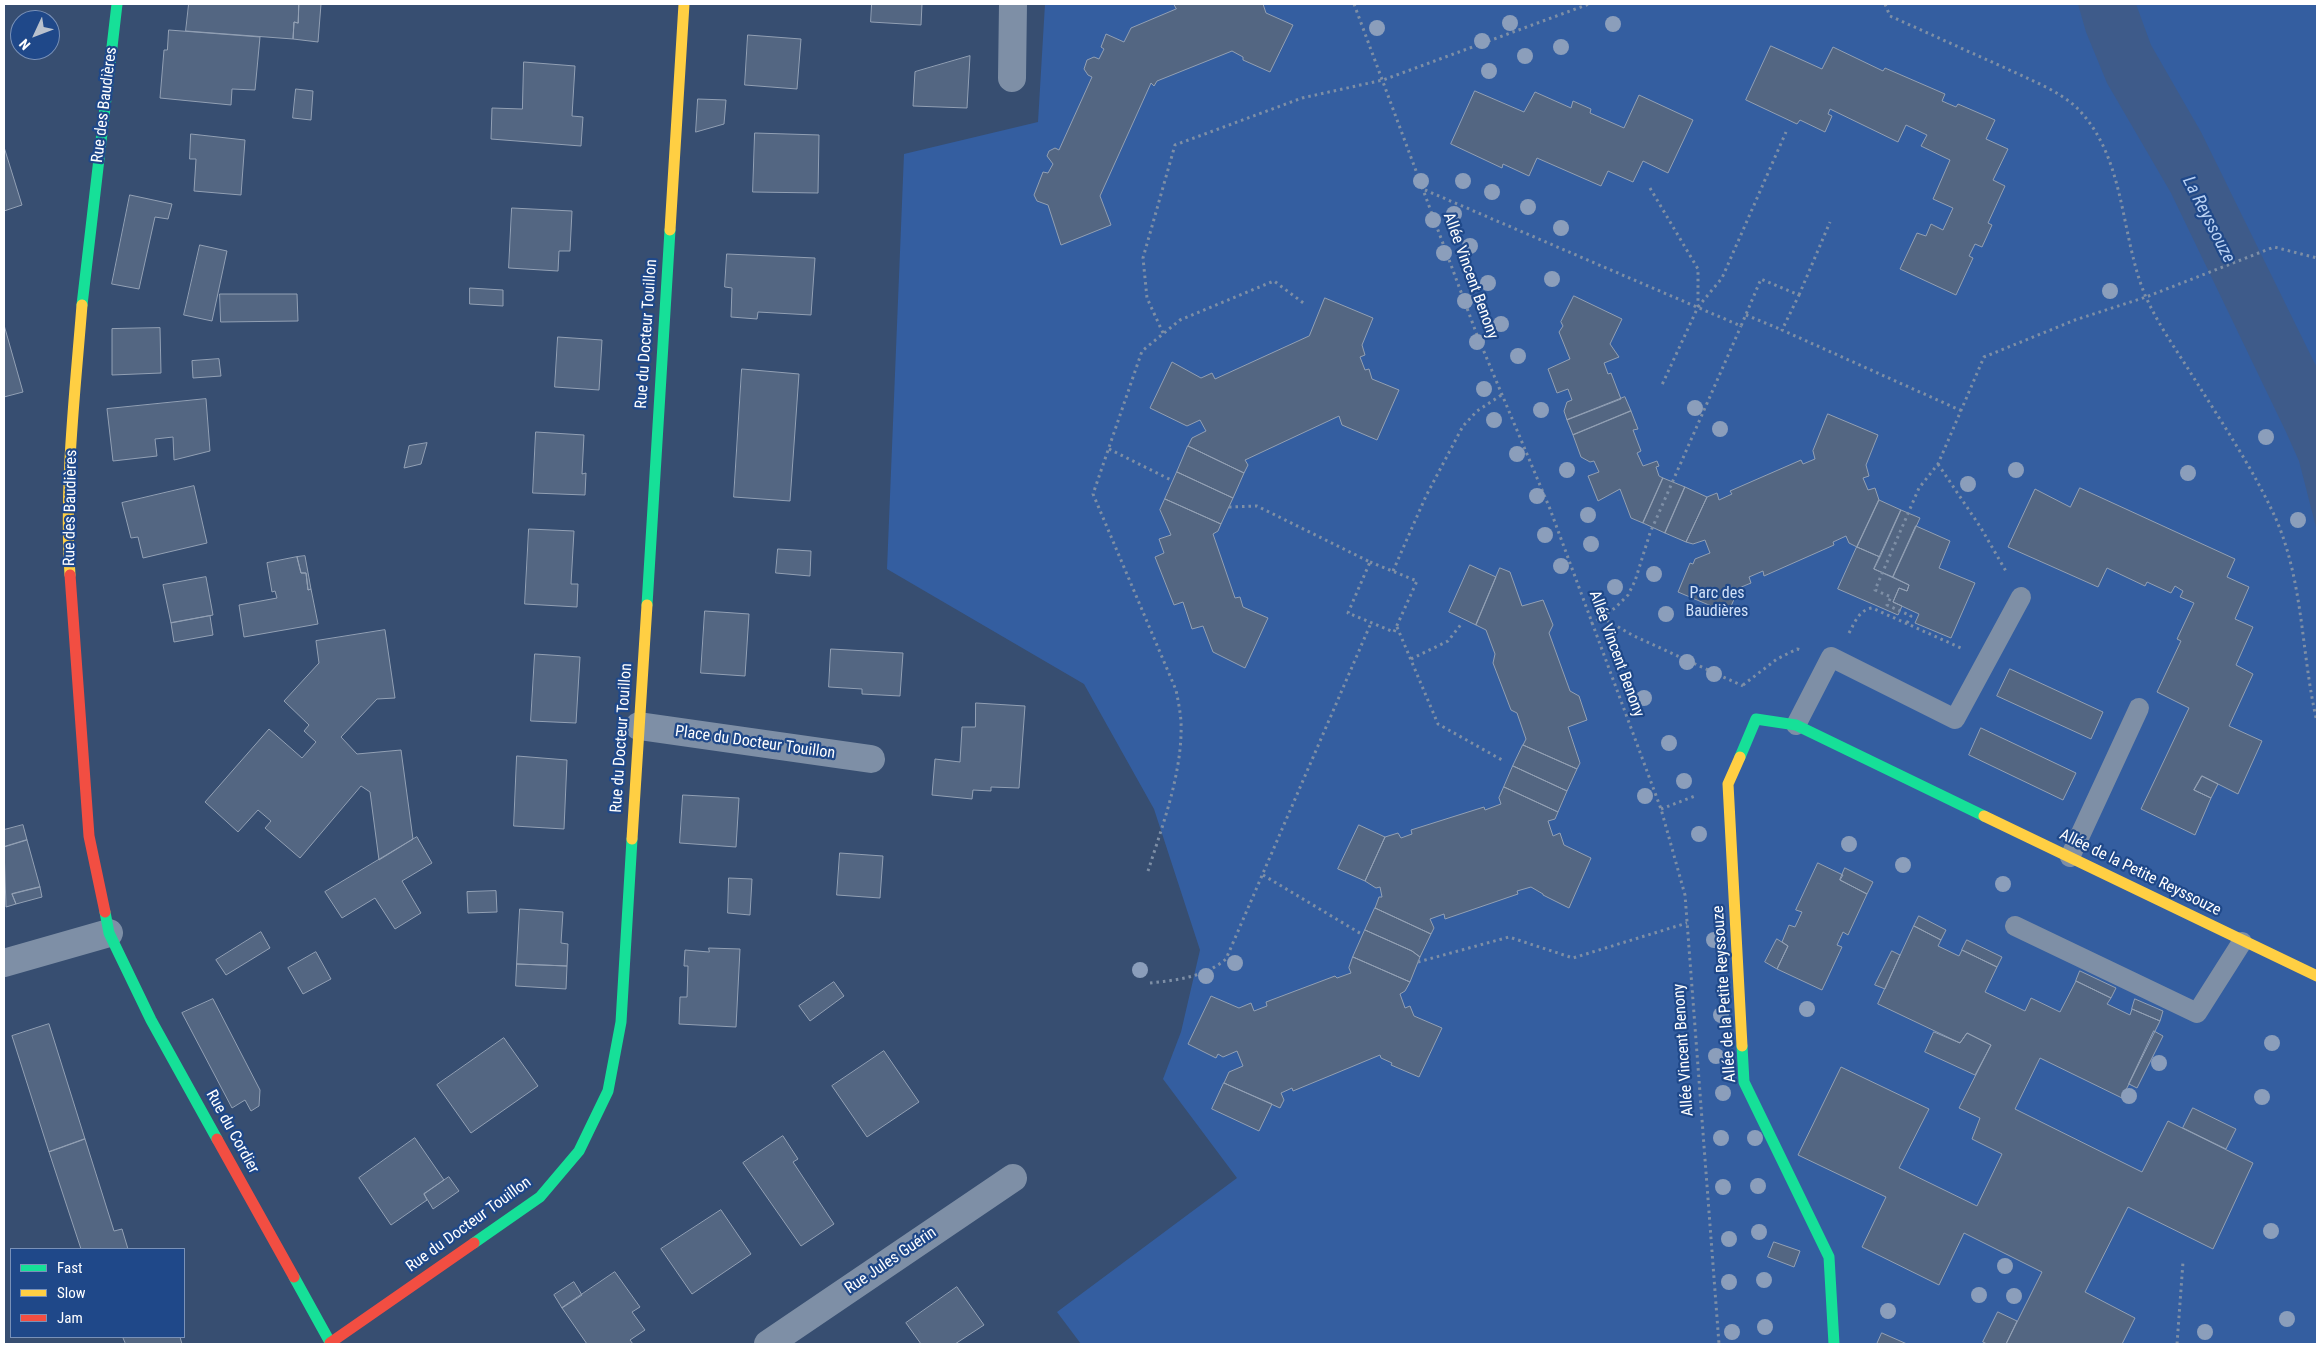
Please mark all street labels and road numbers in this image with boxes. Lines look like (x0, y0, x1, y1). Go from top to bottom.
street label: Rue des Baudières (88, 46, 122, 164)
street label: Allée Vincent Benony (1438, 210, 1502, 342)
street label: Rue du Docteur Touillon (632, 259, 662, 409)
street label: Rue des Baudières (60, 450, 82, 566)
street label: Allée Vincent Benony (1584, 588, 1648, 720)
street label: Rue du Docteur Touillon (607, 663, 637, 813)
street label: Place du Docteur Touillon (674, 722, 836, 764)
street label: Allée de la Petite Reyssouze (2056, 826, 2224, 920)
street label: Allée de la Petite Reyssouze (1709, 905, 1741, 1083)
street label: Allée Vincent Benony (1670, 983, 1698, 1117)
street label: Rue du Cordier (201, 1087, 263, 1177)
street label: Rue du Docteur Touillon (403, 1173, 535, 1277)
street label: Rue Jules Guérin (842, 1223, 940, 1299)

